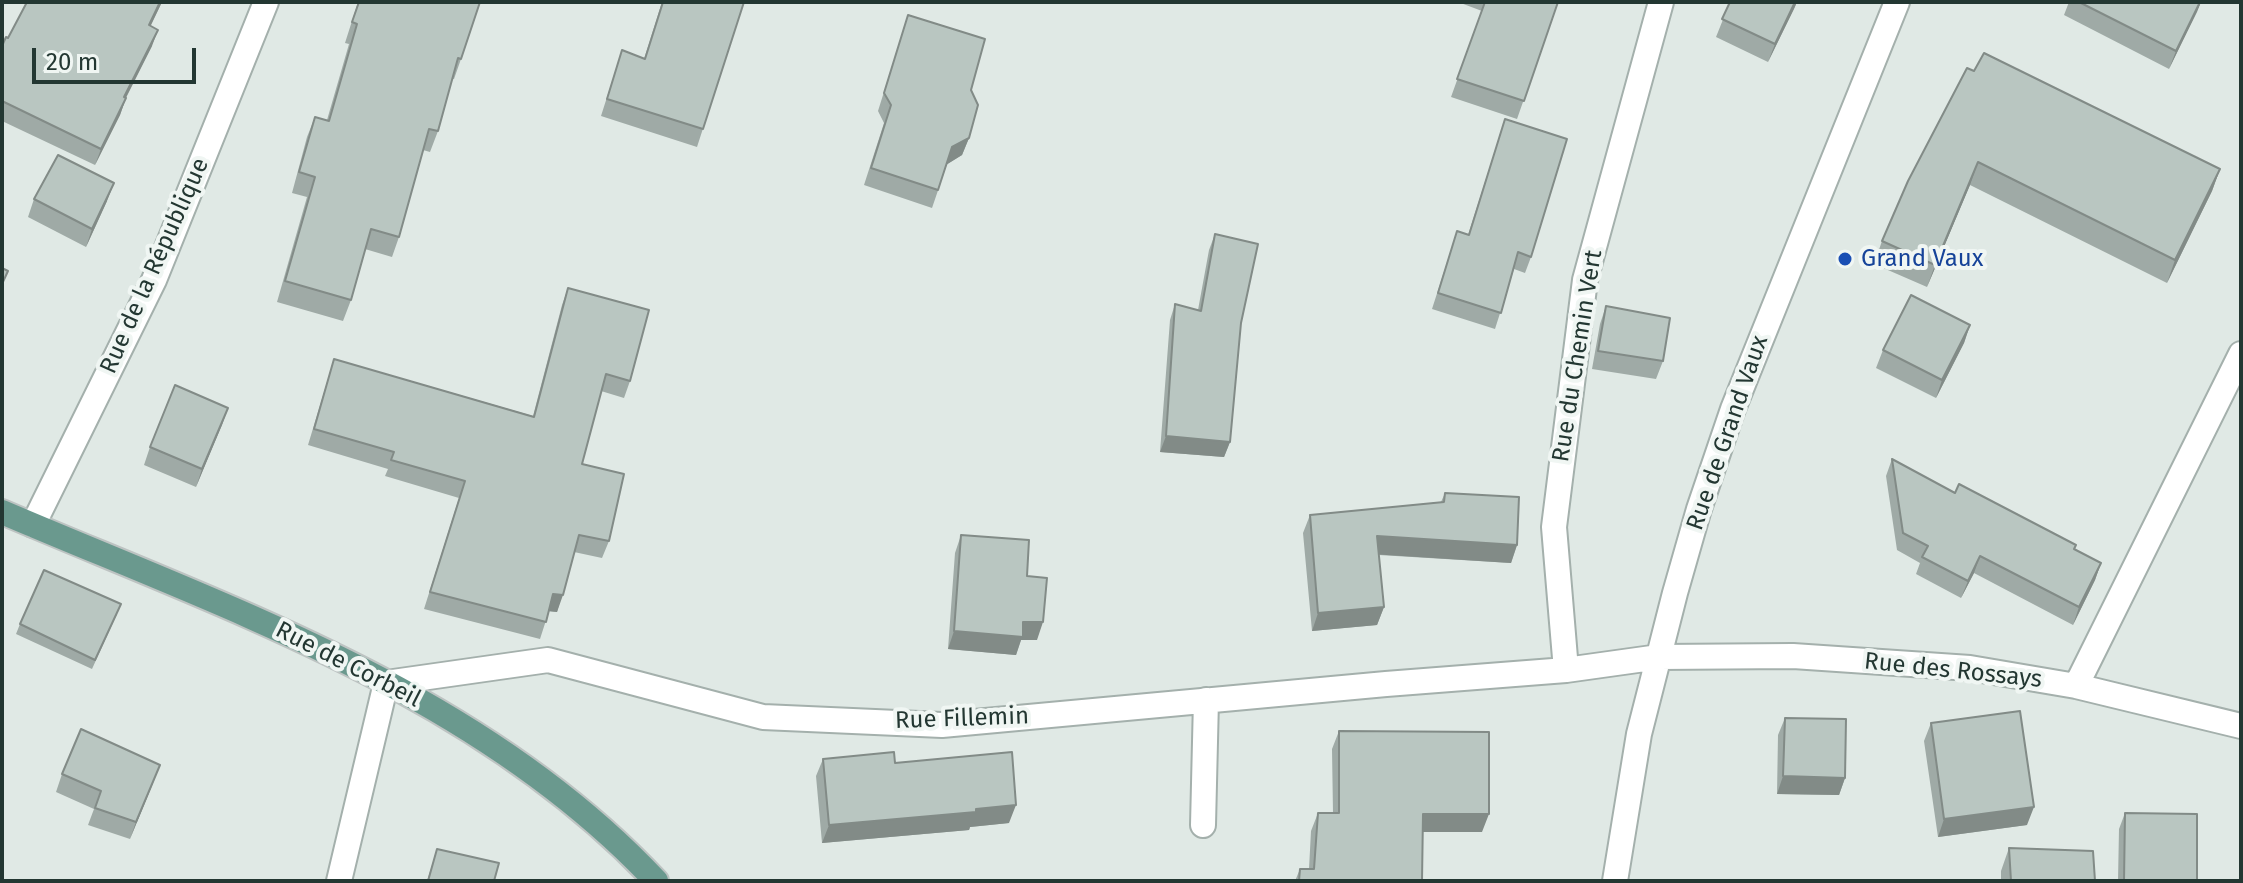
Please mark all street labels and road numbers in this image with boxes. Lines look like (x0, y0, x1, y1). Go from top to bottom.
street label: Rue de la République (94, 154, 216, 378)
street label: Rue du Chemin Vert (1547, 248, 1609, 464)
street label: Rue de Grand Vaux (1681, 332, 1775, 534)
street label: Rue de Corbeil (271, 616, 425, 714)
street label: Rue des Rossays (1863, 647, 2043, 695)
street label: Rue Fillemin (895, 702, 1029, 736)

